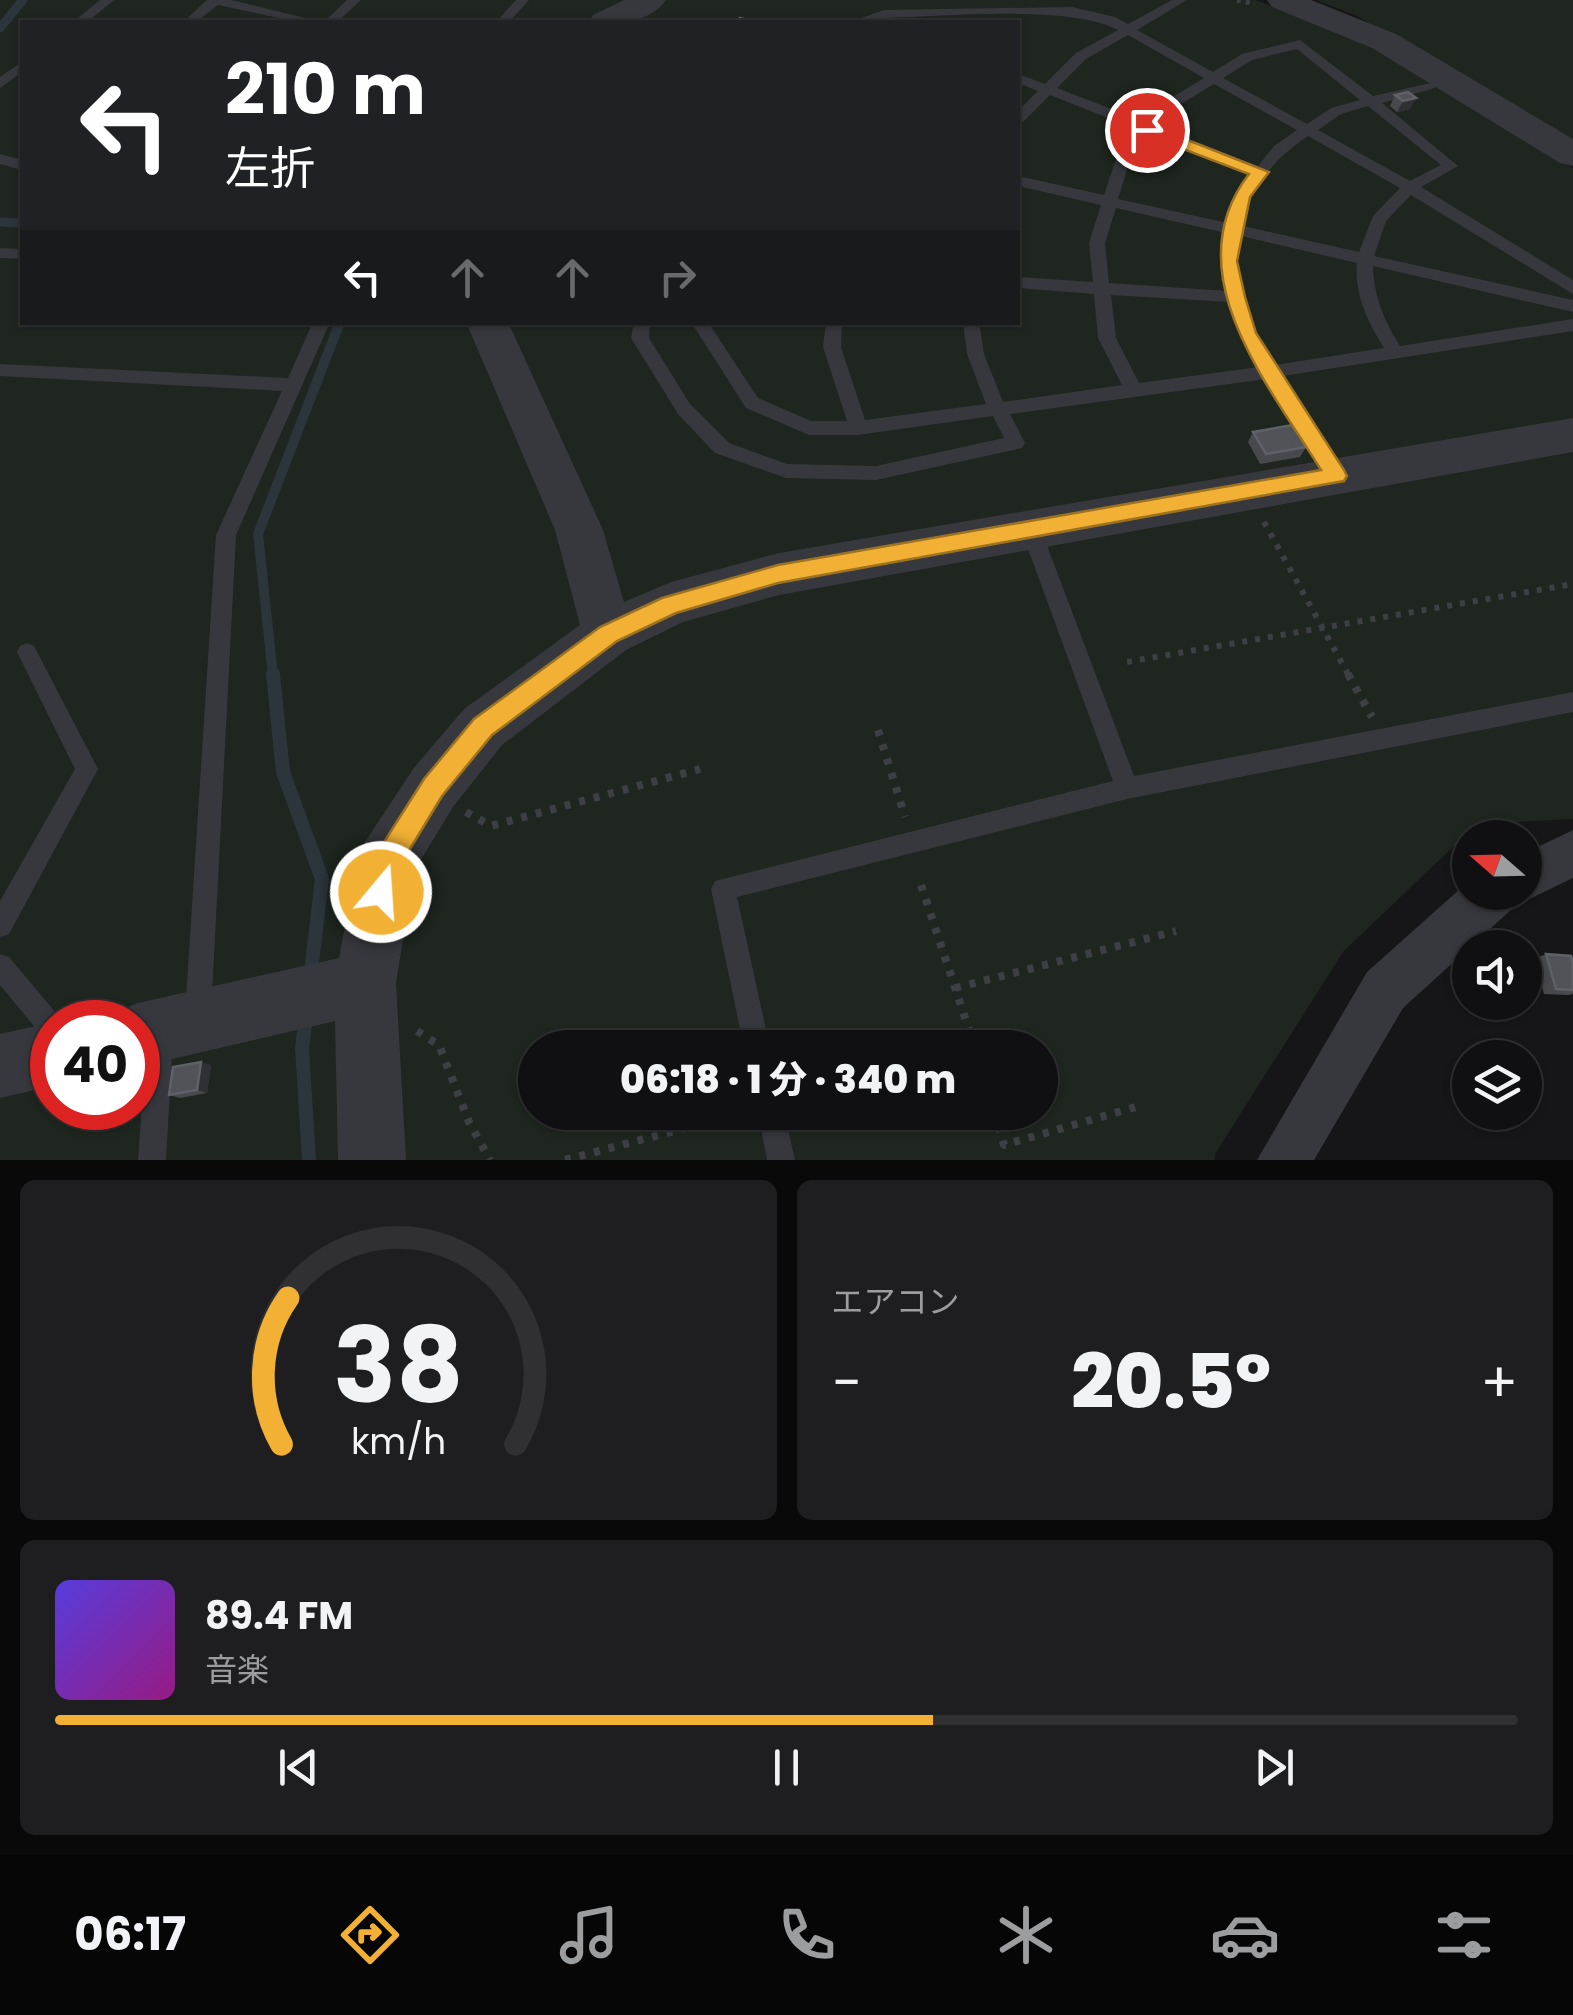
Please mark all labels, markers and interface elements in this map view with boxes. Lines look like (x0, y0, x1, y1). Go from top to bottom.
text: 210 m (225, 40, 426, 139)
icon: left (60, 60, 190, 190)
pin (1105, 88, 1190, 173)
icon: arrive (1120, 103, 1175, 158)
text: 左折 (225, 137, 315, 200)
icon: left (335, 250, 390, 305)
icon: ahead (440, 250, 495, 305)
icon: ahead (545, 250, 600, 305)
icon: right (650, 250, 705, 305)
north arrow (1452, 820, 1542, 910)
map controls (1452, 820, 1542, 1130)
position arrow (329, 840, 433, 944)
button: sound (1452, 930, 1542, 1020)
speed limit sign: 40 (30, 1000, 160, 1130)
button: layers (1452, 1040, 1542, 1130)
text: 06:18 · 1 分 · 340 m (620, 1053, 956, 1106)
text: エアコン (832, 1279, 960, 1324)
text: 38 (333, 1293, 463, 1438)
text: 20.5° (1071, 1329, 1271, 1434)
text: − (832, 1344, 862, 1421)
text: + (1480, 1344, 1518, 1421)
text: km/h (351, 1416, 446, 1467)
text: 89.4 FM (205, 1589, 353, 1642)
text: 音楽 (205, 1647, 269, 1692)
icon: previous (271, 1740, 326, 1795)
icon: pause (759, 1740, 814, 1795)
icon: next (1247, 1740, 1302, 1795)
icon: directions (335, 1900, 405, 1970)
icon: music (554, 1900, 624, 1970)
icon: phone (772, 1900, 842, 1970)
icon: climate (991, 1900, 1061, 1970)
icon: car (1210, 1900, 1280, 1970)
icon: filters (1429, 1900, 1499, 1970)
text: 06:17 (74, 1903, 186, 1966)

